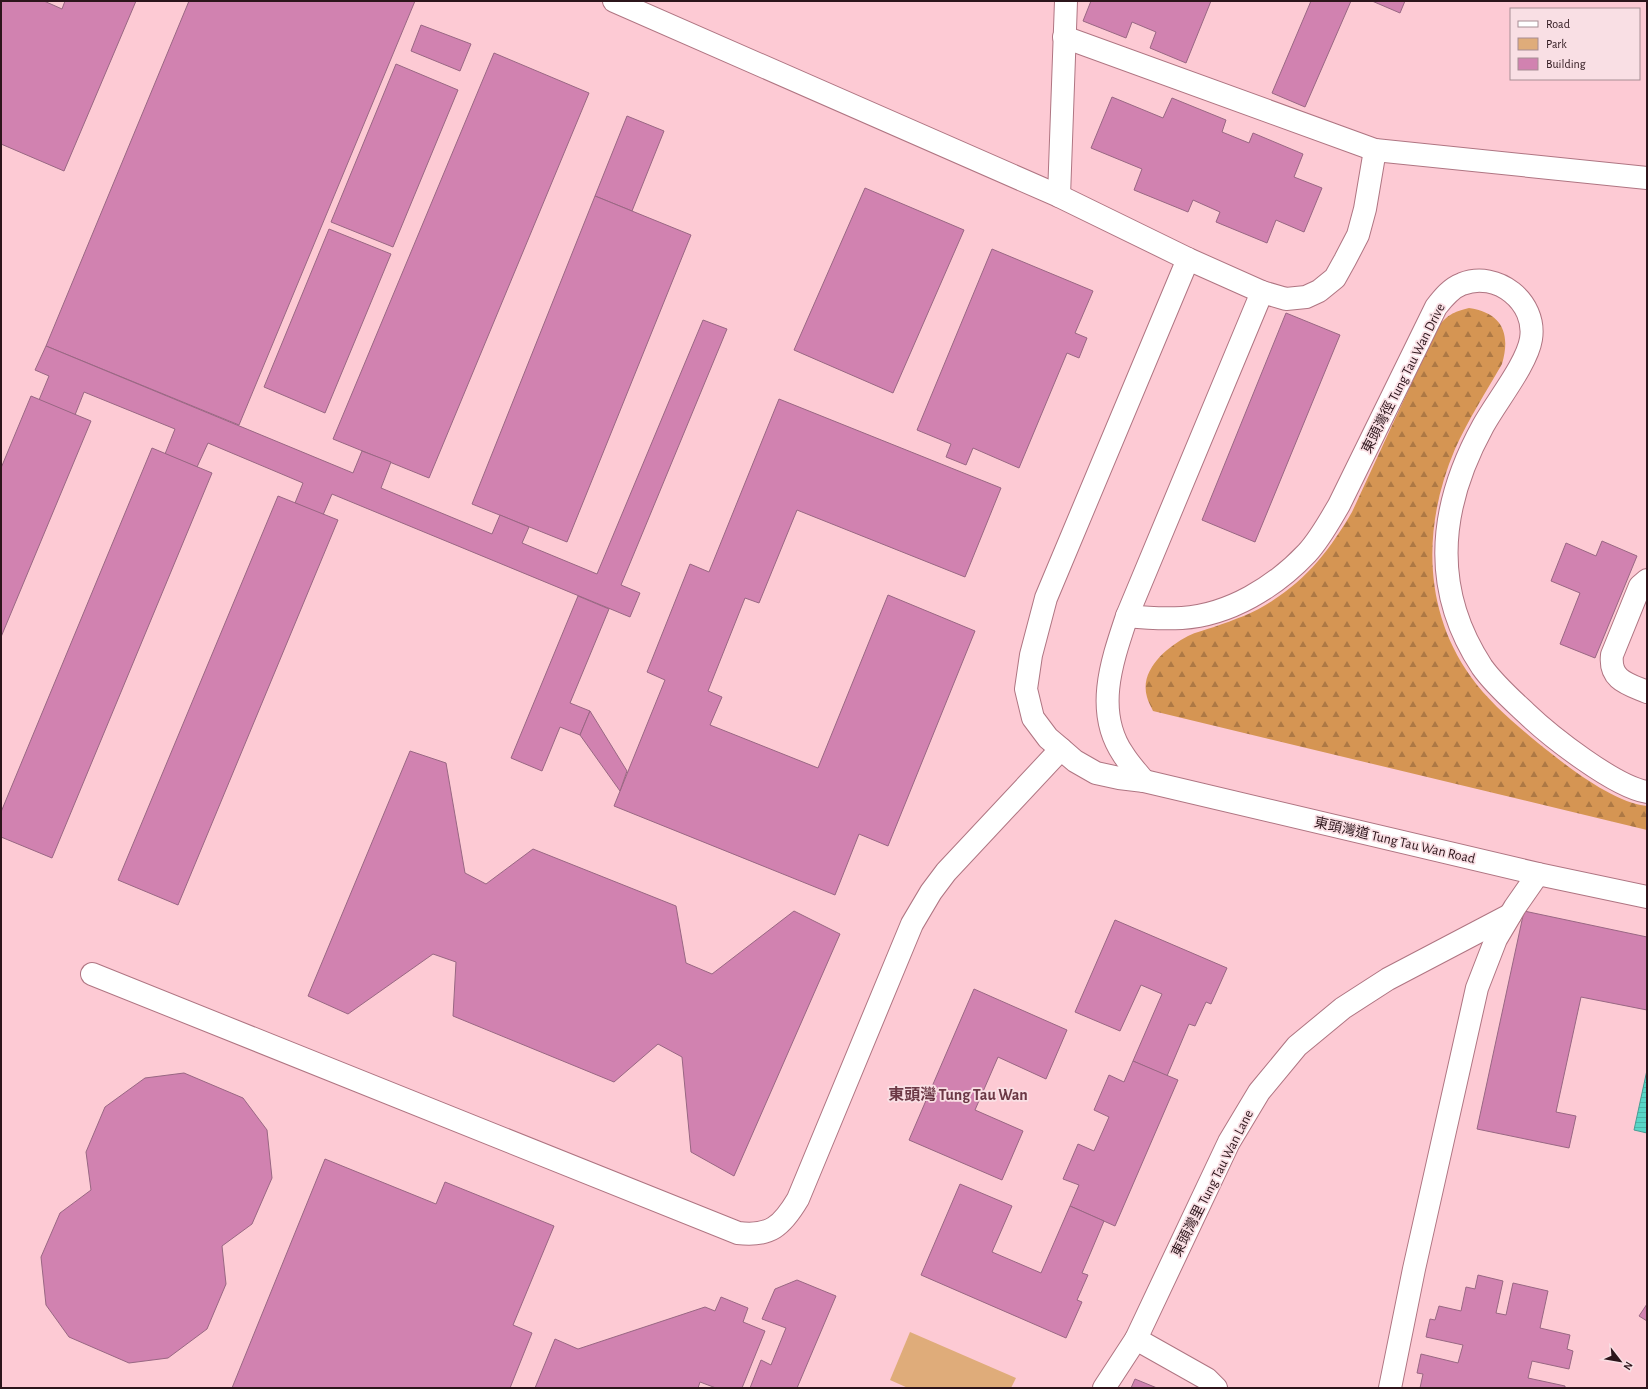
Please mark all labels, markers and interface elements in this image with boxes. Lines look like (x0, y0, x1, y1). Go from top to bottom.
legend (1510, 8, 1640, 80)
text: Road (1546, 18, 1570, 30)
text: Park (1546, 38, 1567, 50)
text: Building (1546, 58, 1586, 70)
street label: 東頭灣徑 Tung Tau Wan Drive (1359, 301, 1448, 456)
street label: 東頭灣道 Tung Tau Wan Road (1313, 815, 1477, 866)
district label: 東頭灣 Tung Tau Wan (888, 1086, 1028, 1103)
street label: 東頭灣里 Tung Tau Wan Lane (1169, 1107, 1256, 1259)
north arrow (1600, 1341, 1640, 1381)
text: N (1621, 1360, 1635, 1372)

